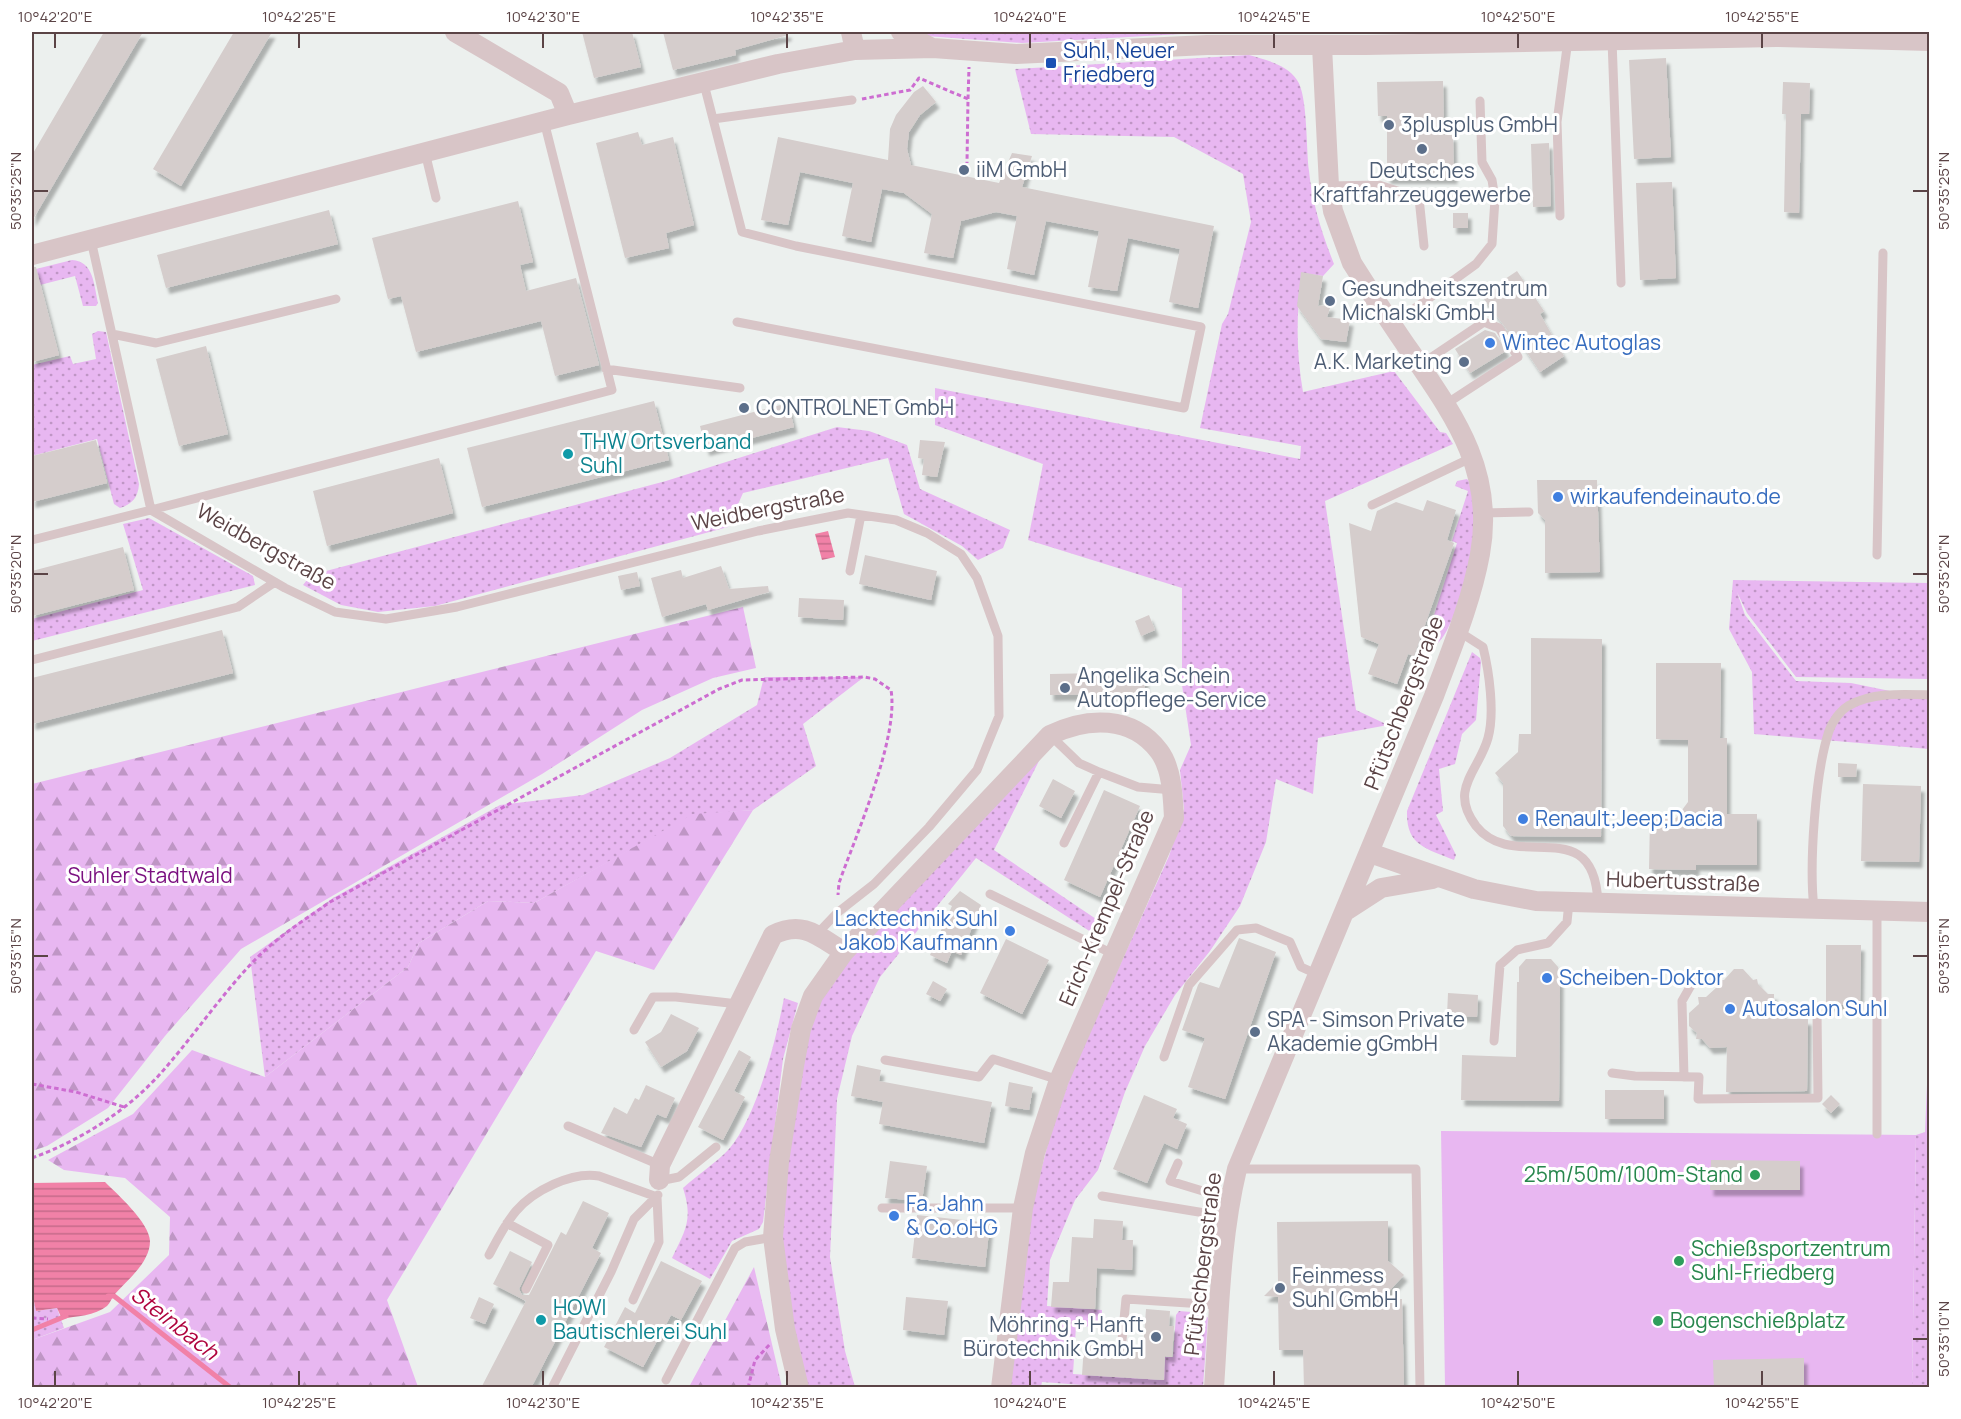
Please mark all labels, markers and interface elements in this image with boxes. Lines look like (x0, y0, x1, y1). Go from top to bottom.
text: 10°42'20"E (18, 6, 92, 27)
text: 10°42'25"E (262, 6, 336, 27)
text: 10°42'30"E (506, 6, 580, 27)
text: 10°42'35"E (750, 6, 824, 27)
text: 10°42'40"E (994, 6, 1066, 27)
text: 10°42'45"E (1238, 6, 1310, 27)
text: 10°42'50"E (1481, 6, 1555, 27)
text: 10°42'55"E (1725, 6, 1799, 27)
place label: Suhl, Neuer Friedberg (1063, 36, 1175, 88)
marker: Suhl, Neuer Friedberg (1044, 56, 1058, 70)
place label: 3plusplus GmbH (1401, 110, 1558, 138)
marker: 3plusplus GmbH (1382, 118, 1396, 132)
marker: Deutsches Kraftfahrzeuggewerbe (1415, 142, 1429, 156)
text: 50°35'25"N (5, 152, 26, 230)
text: 50°35'25"N (1933, 152, 1954, 230)
place label: iiM GmbH (976, 155, 1067, 183)
place label: Deutsches Kraftfahrzeuggewerbe (1313, 156, 1531, 208)
marker: iiM GmbH (957, 163, 971, 177)
place label: Gesundheitszentrum Michalski GmbH (1342, 274, 1548, 326)
marker: Gesundheitszentrum Michalski GmbH (1323, 294, 1337, 308)
place label: Wintec Autoglas (1502, 328, 1661, 356)
marker: Wintec Autoglas (1483, 336, 1497, 350)
place label: A.K. Marketing (1314, 347, 1452, 375)
marker: A.K. Marketing (1457, 355, 1471, 369)
place label: CONTROLNET GmbH (756, 393, 954, 421)
marker: CONTROLNET GmbH (737, 401, 751, 415)
place label: THW Ortsverband Suhl (580, 427, 752, 479)
marker: THW Ortsverband Suhl (561, 447, 575, 461)
street label: Weidbergstraße (689, 479, 847, 537)
place label: wirkaufendeinauto.de (1570, 482, 1781, 510)
marker: wirkaufendeinauto.de (1551, 490, 1565, 504)
street label: Weidbergstraße (192, 496, 341, 596)
text: 50°35'20"N (5, 535, 26, 613)
text: 50°35'20"N (1933, 535, 1954, 613)
street label: Pfütschbergstraße (1357, 612, 1449, 794)
place label: Angelika Schein Autopflege-Service (1077, 661, 1266, 713)
marker: Angelika Schein Autopflege-Service (1058, 681, 1072, 695)
place label: Renault;Jeep;Dacia (1535, 804, 1723, 832)
street label: Erich-Krempel-Straße (1052, 805, 1160, 1010)
marker: Renault;Jeep;Dacia (1516, 812, 1530, 826)
park label: Suhler Stadtwald (67, 861, 233, 889)
street label: Hubertusstraße (1606, 864, 1761, 898)
place label: Lacktechnik Suhl Jakob Kaufmann (834, 904, 998, 956)
text: 50°35'15"N (5, 918, 26, 994)
text: 50°35'15"N (1933, 918, 1954, 994)
marker: Lacktechnik Suhl Jakob Kaufmann (1003, 924, 1017, 938)
place label: Scheiben-Doktor (1559, 963, 1724, 991)
marker: Scheiben-Doktor (1540, 971, 1554, 985)
place label: Autosalon Suhl (1742, 994, 1888, 1022)
marker: Autosalon Suhl (1723, 1002, 1737, 1016)
place label: SPA - Simson Private Akademie gGmbH (1267, 1005, 1465, 1057)
marker: SPA - Simson Private Akademie gGmbH (1248, 1025, 1262, 1039)
place label: 25m/50m/100m-Stand (1524, 1160, 1743, 1188)
marker: 25m/50m/100m-Stand (1748, 1168, 1762, 1182)
street label: Pfütschbergstraße (1177, 1171, 1227, 1357)
place label: Fa. Jahn & Co.oHG (906, 1189, 998, 1241)
marker: Fa. Jahn & Co.oHG (887, 1209, 901, 1223)
place label: Schießsportzentrum Suhl-Friedberg (1691, 1234, 1891, 1286)
marker: Schießsportzentrum Suhl-Friedberg (1672, 1254, 1686, 1268)
place label: Feinmess Suhl GmbH (1292, 1261, 1398, 1313)
water label: Steinbach (125, 1279, 226, 1367)
marker: Feinmess Suhl GmbH (1273, 1281, 1287, 1295)
place label: HOWI Bautischlerei Suhl (553, 1293, 727, 1345)
text: 50°35'10"N (1933, 1301, 1954, 1377)
place label: Bogenschießplatz (1670, 1306, 1846, 1334)
place label: Möhring + Hanft Bürotechnik GmbH (963, 1310, 1144, 1362)
marker: HOWI Bautischlerei Suhl (534, 1313, 548, 1327)
marker: Bogenschießplatz (1651, 1314, 1665, 1328)
marker: Möhring + Hanft Bürotechnik GmbH (1149, 1330, 1163, 1344)
text: 10°42'20"E (18, 1392, 92, 1413)
text: 10°42'25"E (262, 1392, 336, 1413)
text: 10°42'30"E (506, 1392, 580, 1413)
text: 10°42'35"E (750, 1392, 824, 1413)
text: 10°42'40"E (994, 1392, 1066, 1413)
text: 10°42'45"E (1238, 1392, 1310, 1413)
text: 10°42'50"E (1481, 1392, 1555, 1413)
text: 10°42'55"E (1725, 1392, 1799, 1413)

